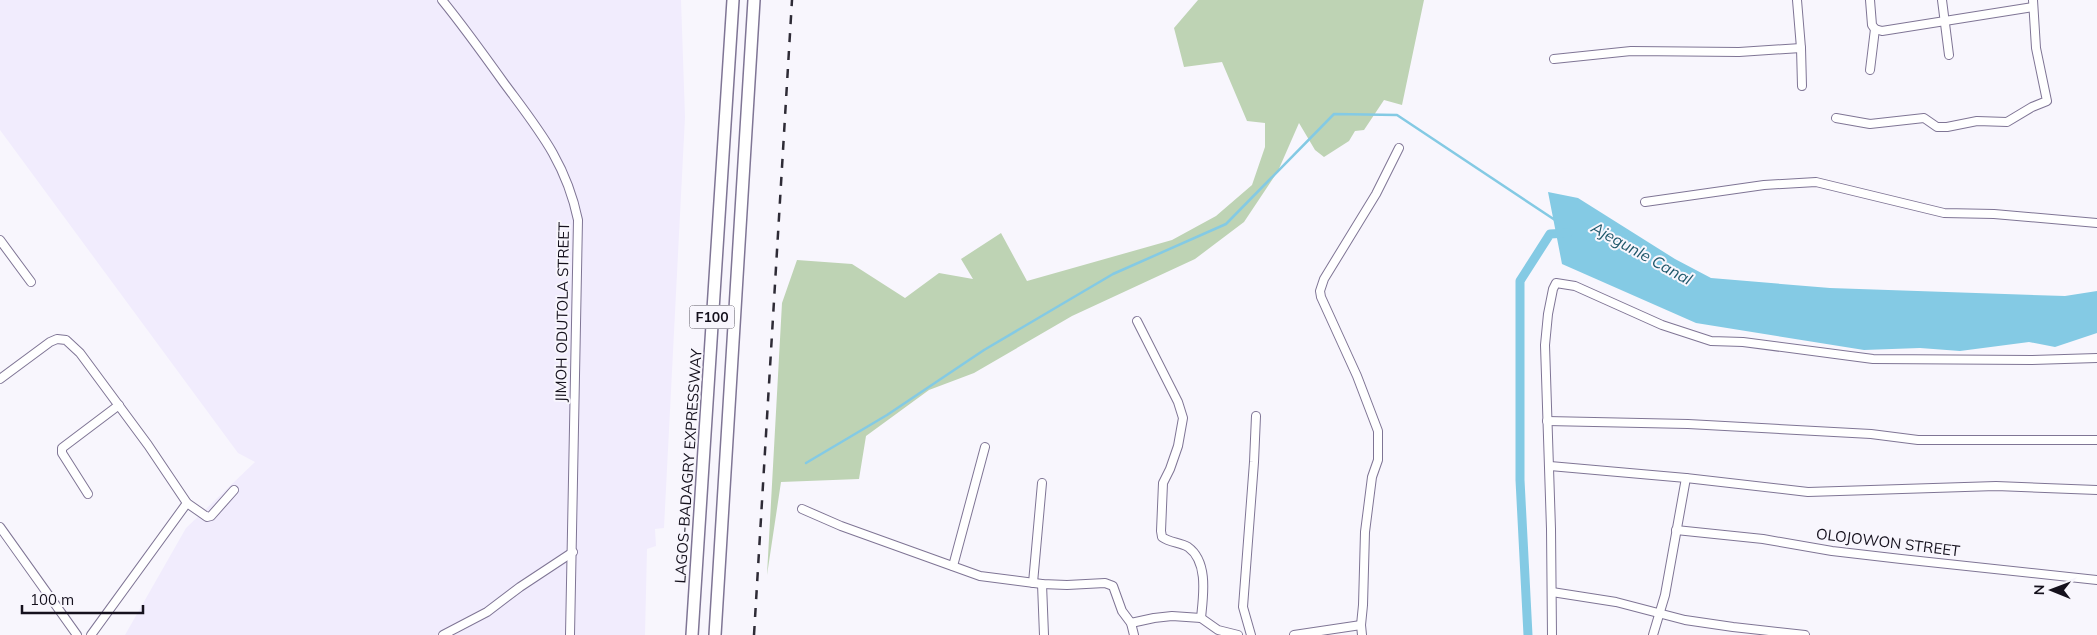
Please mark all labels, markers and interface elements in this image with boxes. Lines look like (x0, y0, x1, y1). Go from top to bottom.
water label: Ajegunle Canal (1587, 217, 1696, 289)
street label: JIMOH ODUTOLA STREET (551, 222, 573, 402)
road number: F100 (690, 306, 734, 328)
street label: LAGOS-BADAGRY EXPRESSWAY (670, 347, 706, 584)
street label: OLOJOWON STREET (1815, 524, 1961, 560)
north arrow (2027, 565, 2077, 615)
scale bar (22, 582, 144, 614)
text: N (2030, 584, 2048, 595)
text: 100 m (30, 590, 74, 609)

